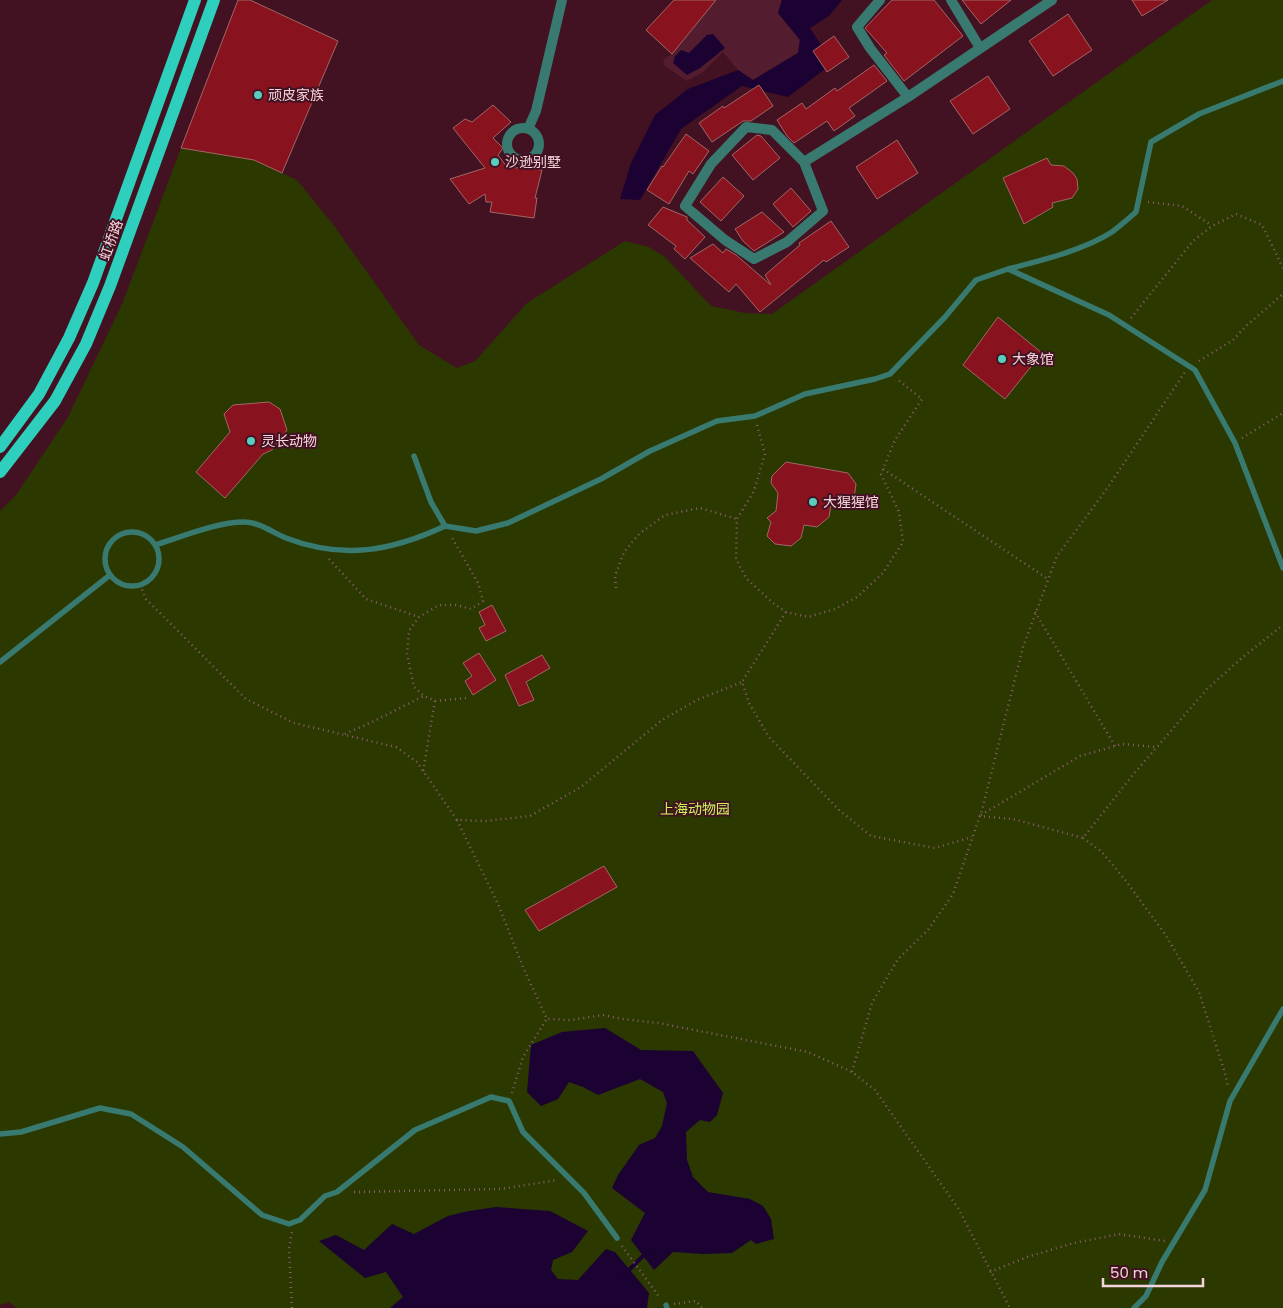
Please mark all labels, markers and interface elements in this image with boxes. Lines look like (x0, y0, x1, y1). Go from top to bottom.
place label: 顽皮家族 (268, 85, 324, 105)
marker: 顽皮家族 (252, 89, 264, 101)
place label: 沙逊别墅 (505, 152, 561, 172)
marker: 沙逊别墅 (489, 156, 501, 168)
street label: 虹桥路 (94, 217, 128, 263)
place label: 大象馆 (1012, 349, 1054, 369)
marker: 大象馆 (996, 353, 1008, 365)
place label: 灵长动物 (261, 431, 317, 451)
marker: 灵长动物 (245, 435, 257, 447)
place label: 大猩猩馆 (823, 492, 879, 512)
marker: 大猩猩馆 (807, 496, 819, 508)
park label: 上海动物园 (660, 799, 730, 819)
scale bar (1103, 1256, 1203, 1288)
text: 50 m (1110, 1262, 1148, 1283)

